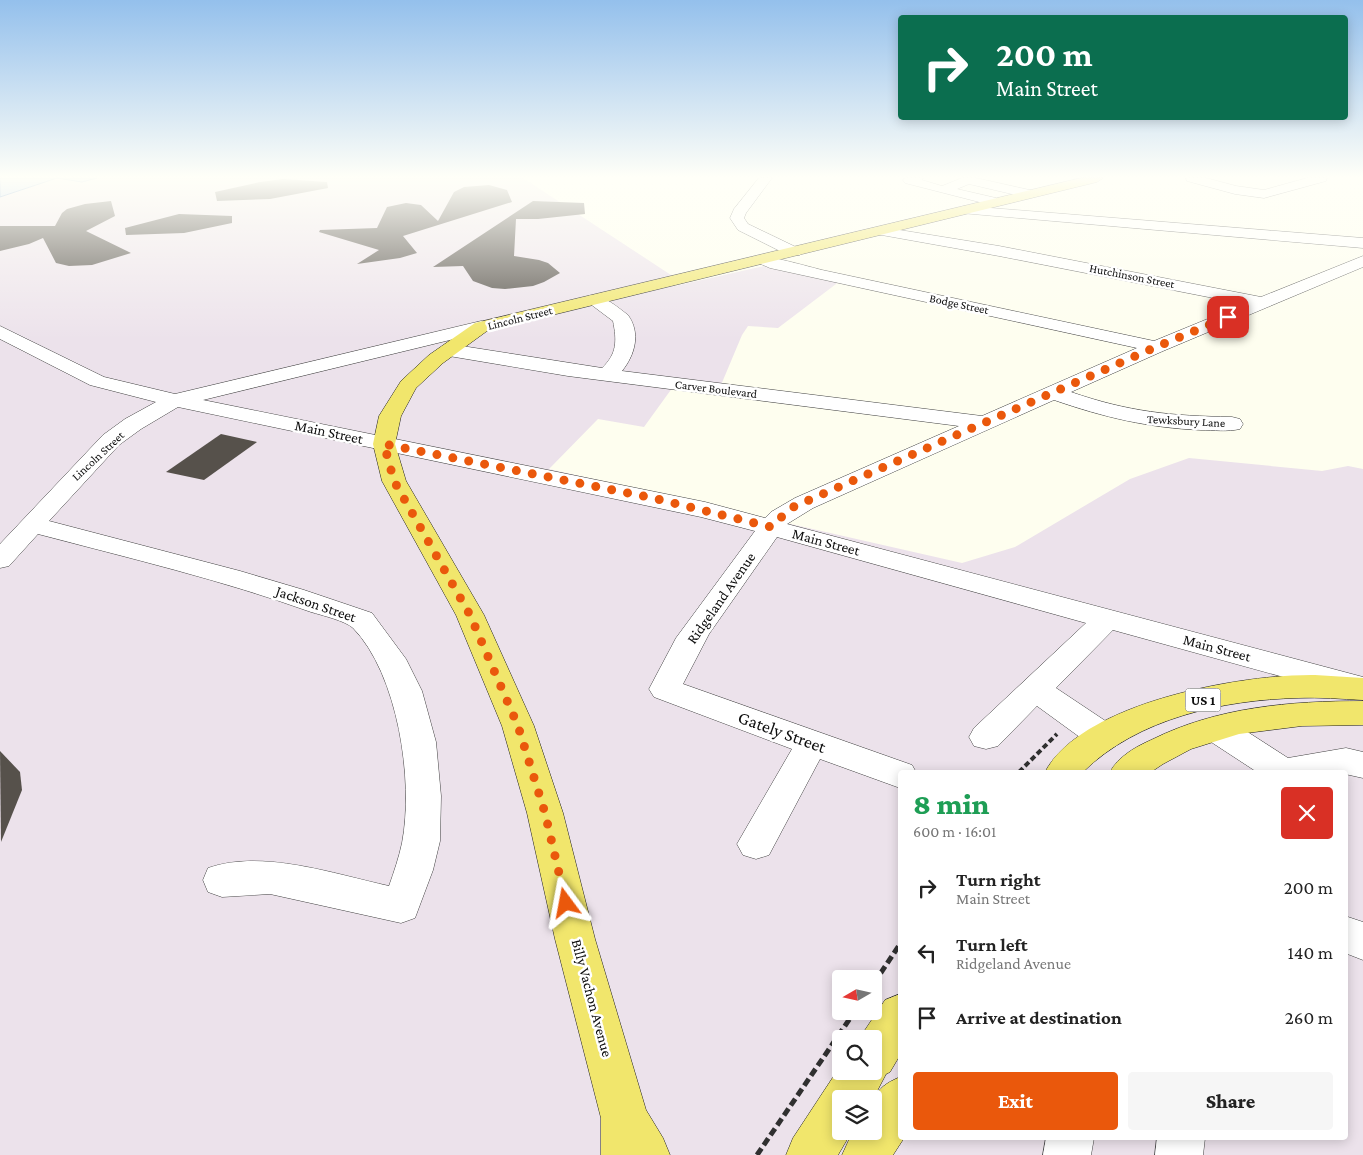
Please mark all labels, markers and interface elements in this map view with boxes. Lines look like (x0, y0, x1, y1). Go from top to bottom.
icon: right (913, 35, 978, 100)
text: 200 m (996, 35, 1093, 74)
text: Main Street (996, 76, 1098, 101)
street label: Hutchinson Street (1088, 261, 1177, 291)
street label: Bodge Street (928, 291, 991, 317)
pin (1207, 296, 1249, 338)
street label: Lincoln Street (486, 303, 555, 333)
icon: arrive (1214, 303, 1242, 331)
street label: Carver Boulevard (674, 377, 759, 401)
street label: Tewksbury Lane (1147, 412, 1225, 430)
street label: Main Street (293, 417, 366, 447)
street label: Lincoln Street (69, 428, 128, 484)
street label: Main Street (790, 525, 863, 559)
street label: Ridgeland Avenue (684, 549, 759, 647)
street label: Jackson Street (271, 582, 359, 627)
street label: Main Street (1181, 631, 1254, 665)
road number: US 1 (1186, 688, 1220, 712)
street label: Gately Street (735, 707, 830, 757)
text: 8 min (913, 787, 989, 820)
button: close (1281, 787, 1333, 839)
text: 600 m · 16:01 (913, 823, 996, 840)
text: Turn right (956, 869, 1041, 890)
icon: right (913, 874, 941, 902)
position arrow (539, 876, 591, 928)
text: 200 m (1284, 877, 1333, 898)
text: Main Street (956, 890, 1030, 907)
text: Turn left (956, 934, 1028, 955)
street label: Billy Vachon Avenue (568, 937, 616, 1059)
icon: left (913, 939, 941, 967)
text: 140 m (1287, 942, 1333, 963)
text: Ridgeland Avenue (956, 955, 1071, 972)
north arrow (832, 970, 882, 1020)
map controls (832, 970, 882, 1140)
icon: arrive (913, 1004, 941, 1032)
text: Arrive at destination (956, 1007, 1122, 1028)
text: 260 m (1285, 1007, 1333, 1028)
button: search (832, 1030, 882, 1080)
button: Exit (913, 1072, 1118, 1130)
button: Share (1128, 1072, 1333, 1130)
button: layers (832, 1090, 882, 1140)

